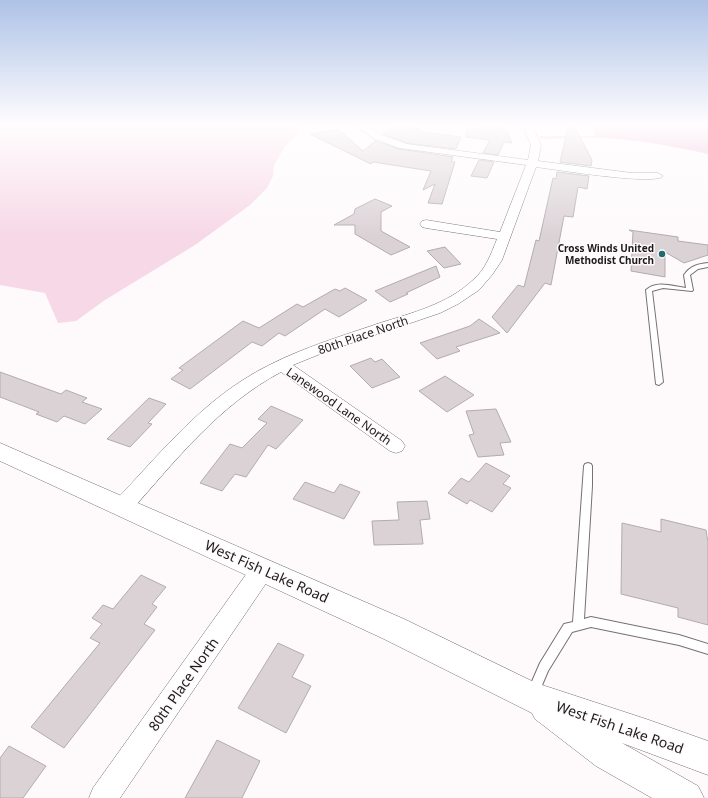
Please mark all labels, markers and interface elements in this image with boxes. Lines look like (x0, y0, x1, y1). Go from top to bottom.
place label: Cross Winds United Methodist Church (558, 241, 654, 267)
marker: Cross Winds United Methodist Church (657, 249, 667, 259)
street label: 80th Place North (316, 312, 410, 358)
street label: Lanewood Lane North (283, 363, 395, 449)
street label: West Fish Lake Road (202, 535, 332, 607)
street label: 80th Place North (144, 633, 222, 735)
street label: West Fish Lake Road (554, 696, 686, 758)

